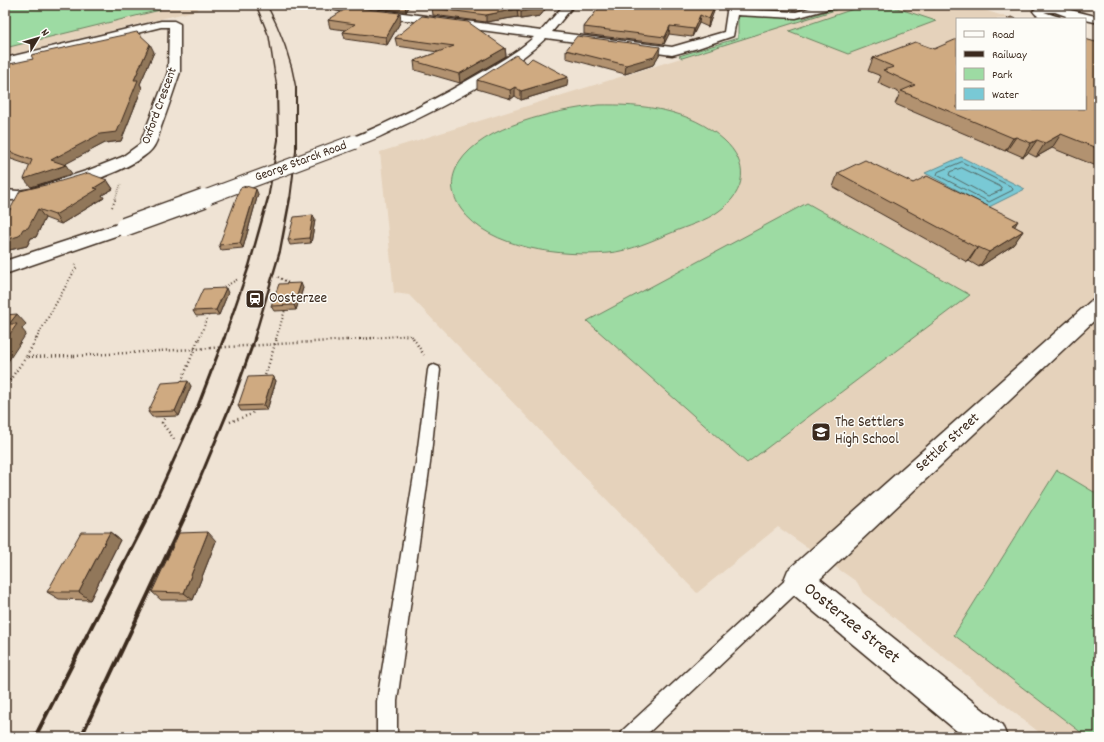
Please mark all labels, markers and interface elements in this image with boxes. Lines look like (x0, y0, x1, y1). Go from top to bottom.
north arrow (18, 18, 58, 58)
legend (956, 18, 1086, 110)
text: N (36, 26, 53, 41)
text: Road (992, 27, 1014, 44)
text: Railway (992, 47, 1028, 64)
street label: Oxford Crescent (137, 65, 183, 147)
text: Park (992, 67, 1013, 84)
text: Water (992, 87, 1019, 104)
street label: George Starck Road (252, 137, 350, 187)
station icon: Oosterzee (244, 288, 266, 310)
place label: Oosterzee (269, 288, 328, 310)
street label: Settler Street (911, 408, 985, 478)
place label: The Settlers High School (835, 412, 904, 451)
school or university icon: The Settlers High School (810, 421, 832, 443)
street label: Oosterzee Street (797, 577, 905, 671)

